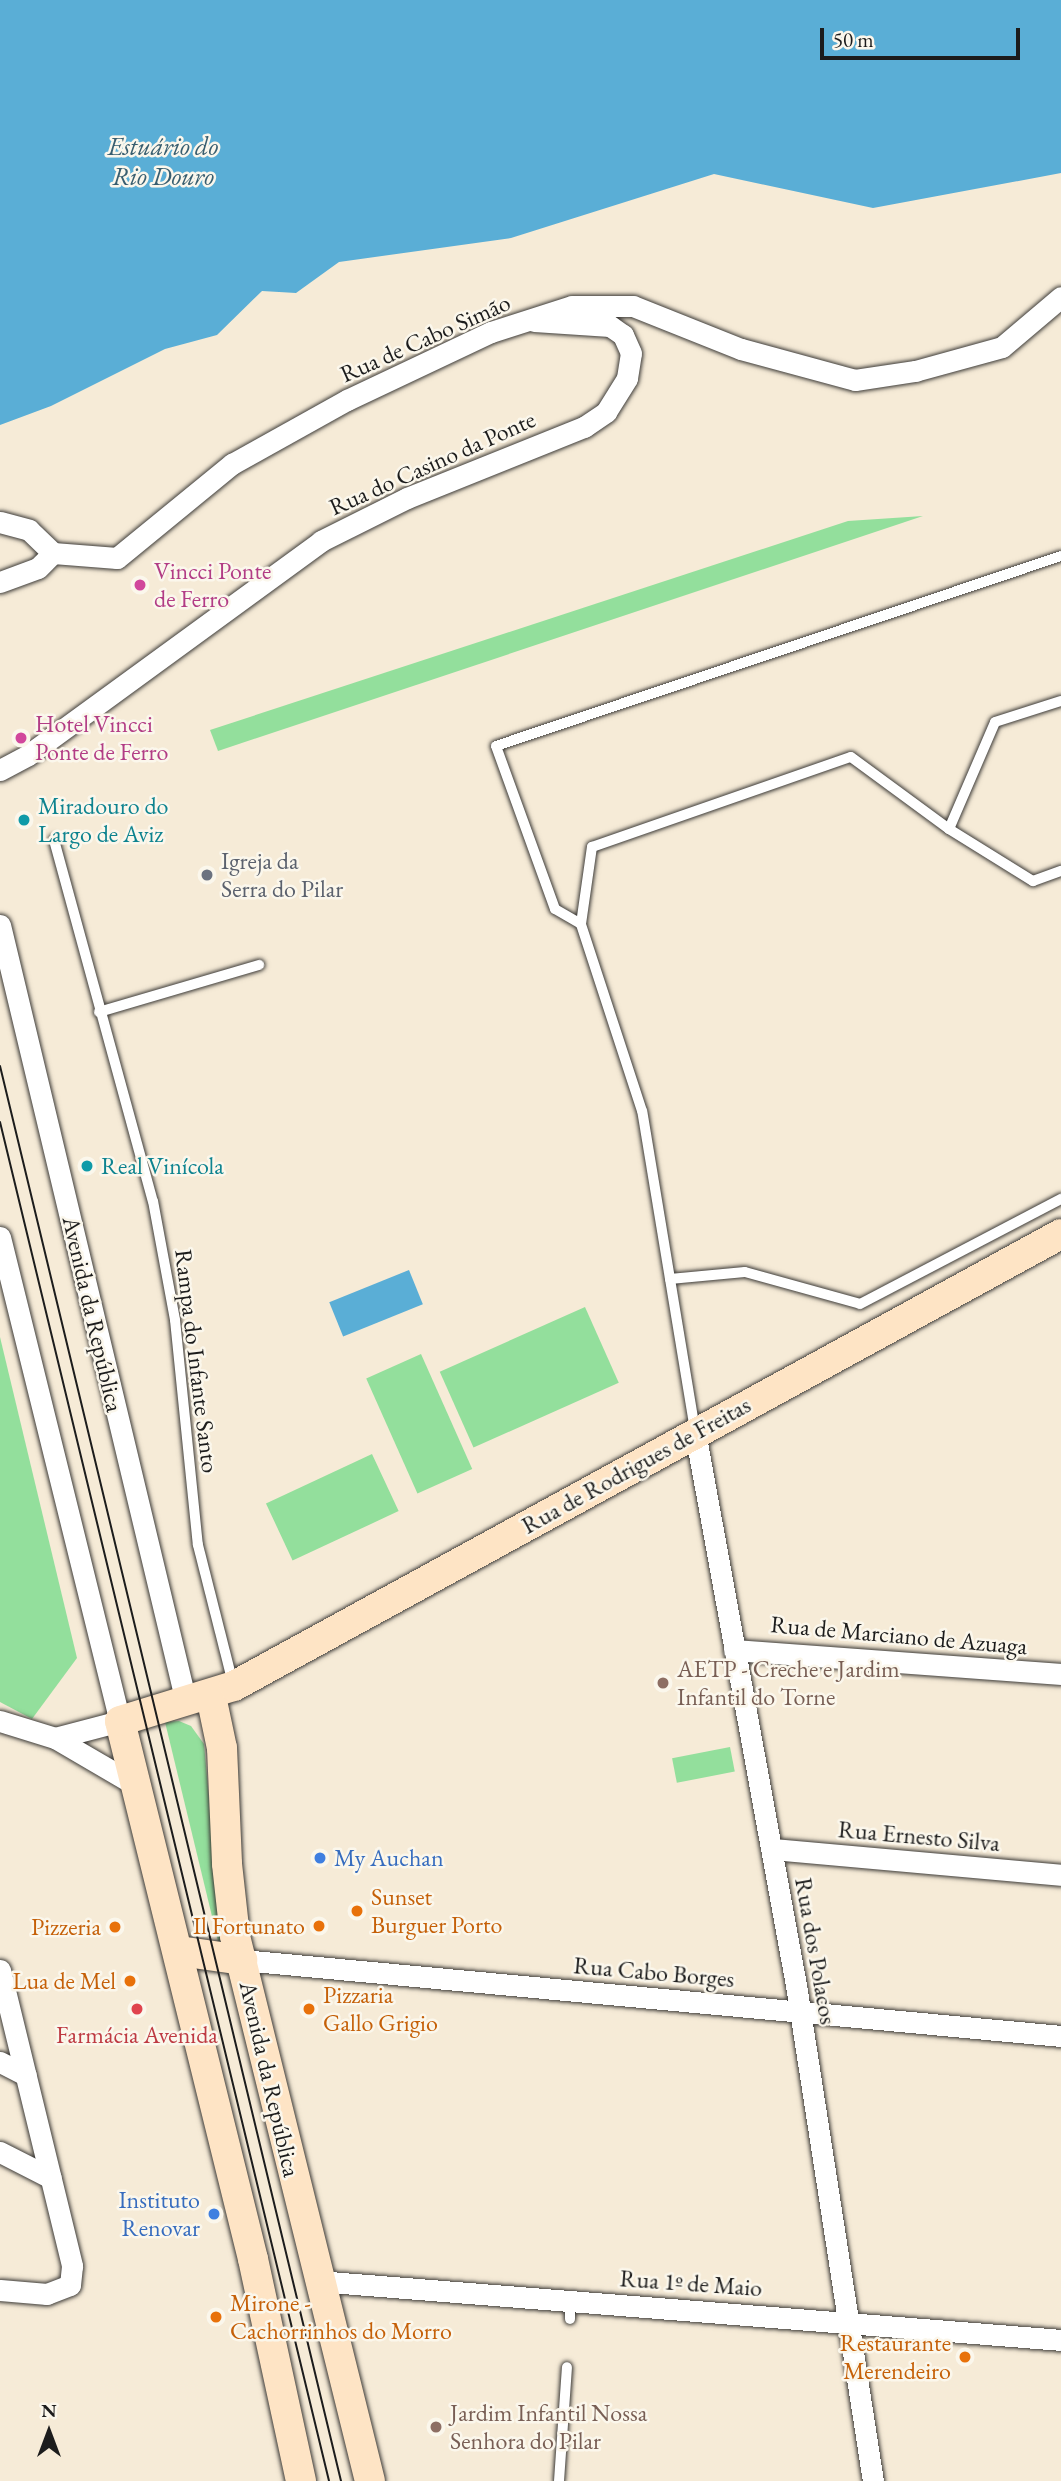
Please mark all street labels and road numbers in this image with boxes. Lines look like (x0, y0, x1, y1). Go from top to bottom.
street label: Rua de Cabo Simão (335, 288, 515, 388)
street label: Rua do Casino da Ponte (324, 405, 540, 521)
street label: Avenida da República (56, 1213, 130, 1415)
street label: Rampa do Infante Santo (169, 1248, 225, 1474)
street label: Rua de Rodrigues de Freitas (517, 1390, 755, 1540)
street label: Rua de Marciano de Azuaga (769, 1609, 1029, 1661)
street label: Rua Ernesto Silva (837, 1815, 1001, 1857)
street label: Rua dos Polacos (789, 1875, 843, 2027)
street label: Rua Cabo Borges (572, 1951, 736, 1993)
street label: Avenida da República (233, 1978, 307, 2180)
street label: Rua 1º de Maio (619, 2264, 763, 2302)

